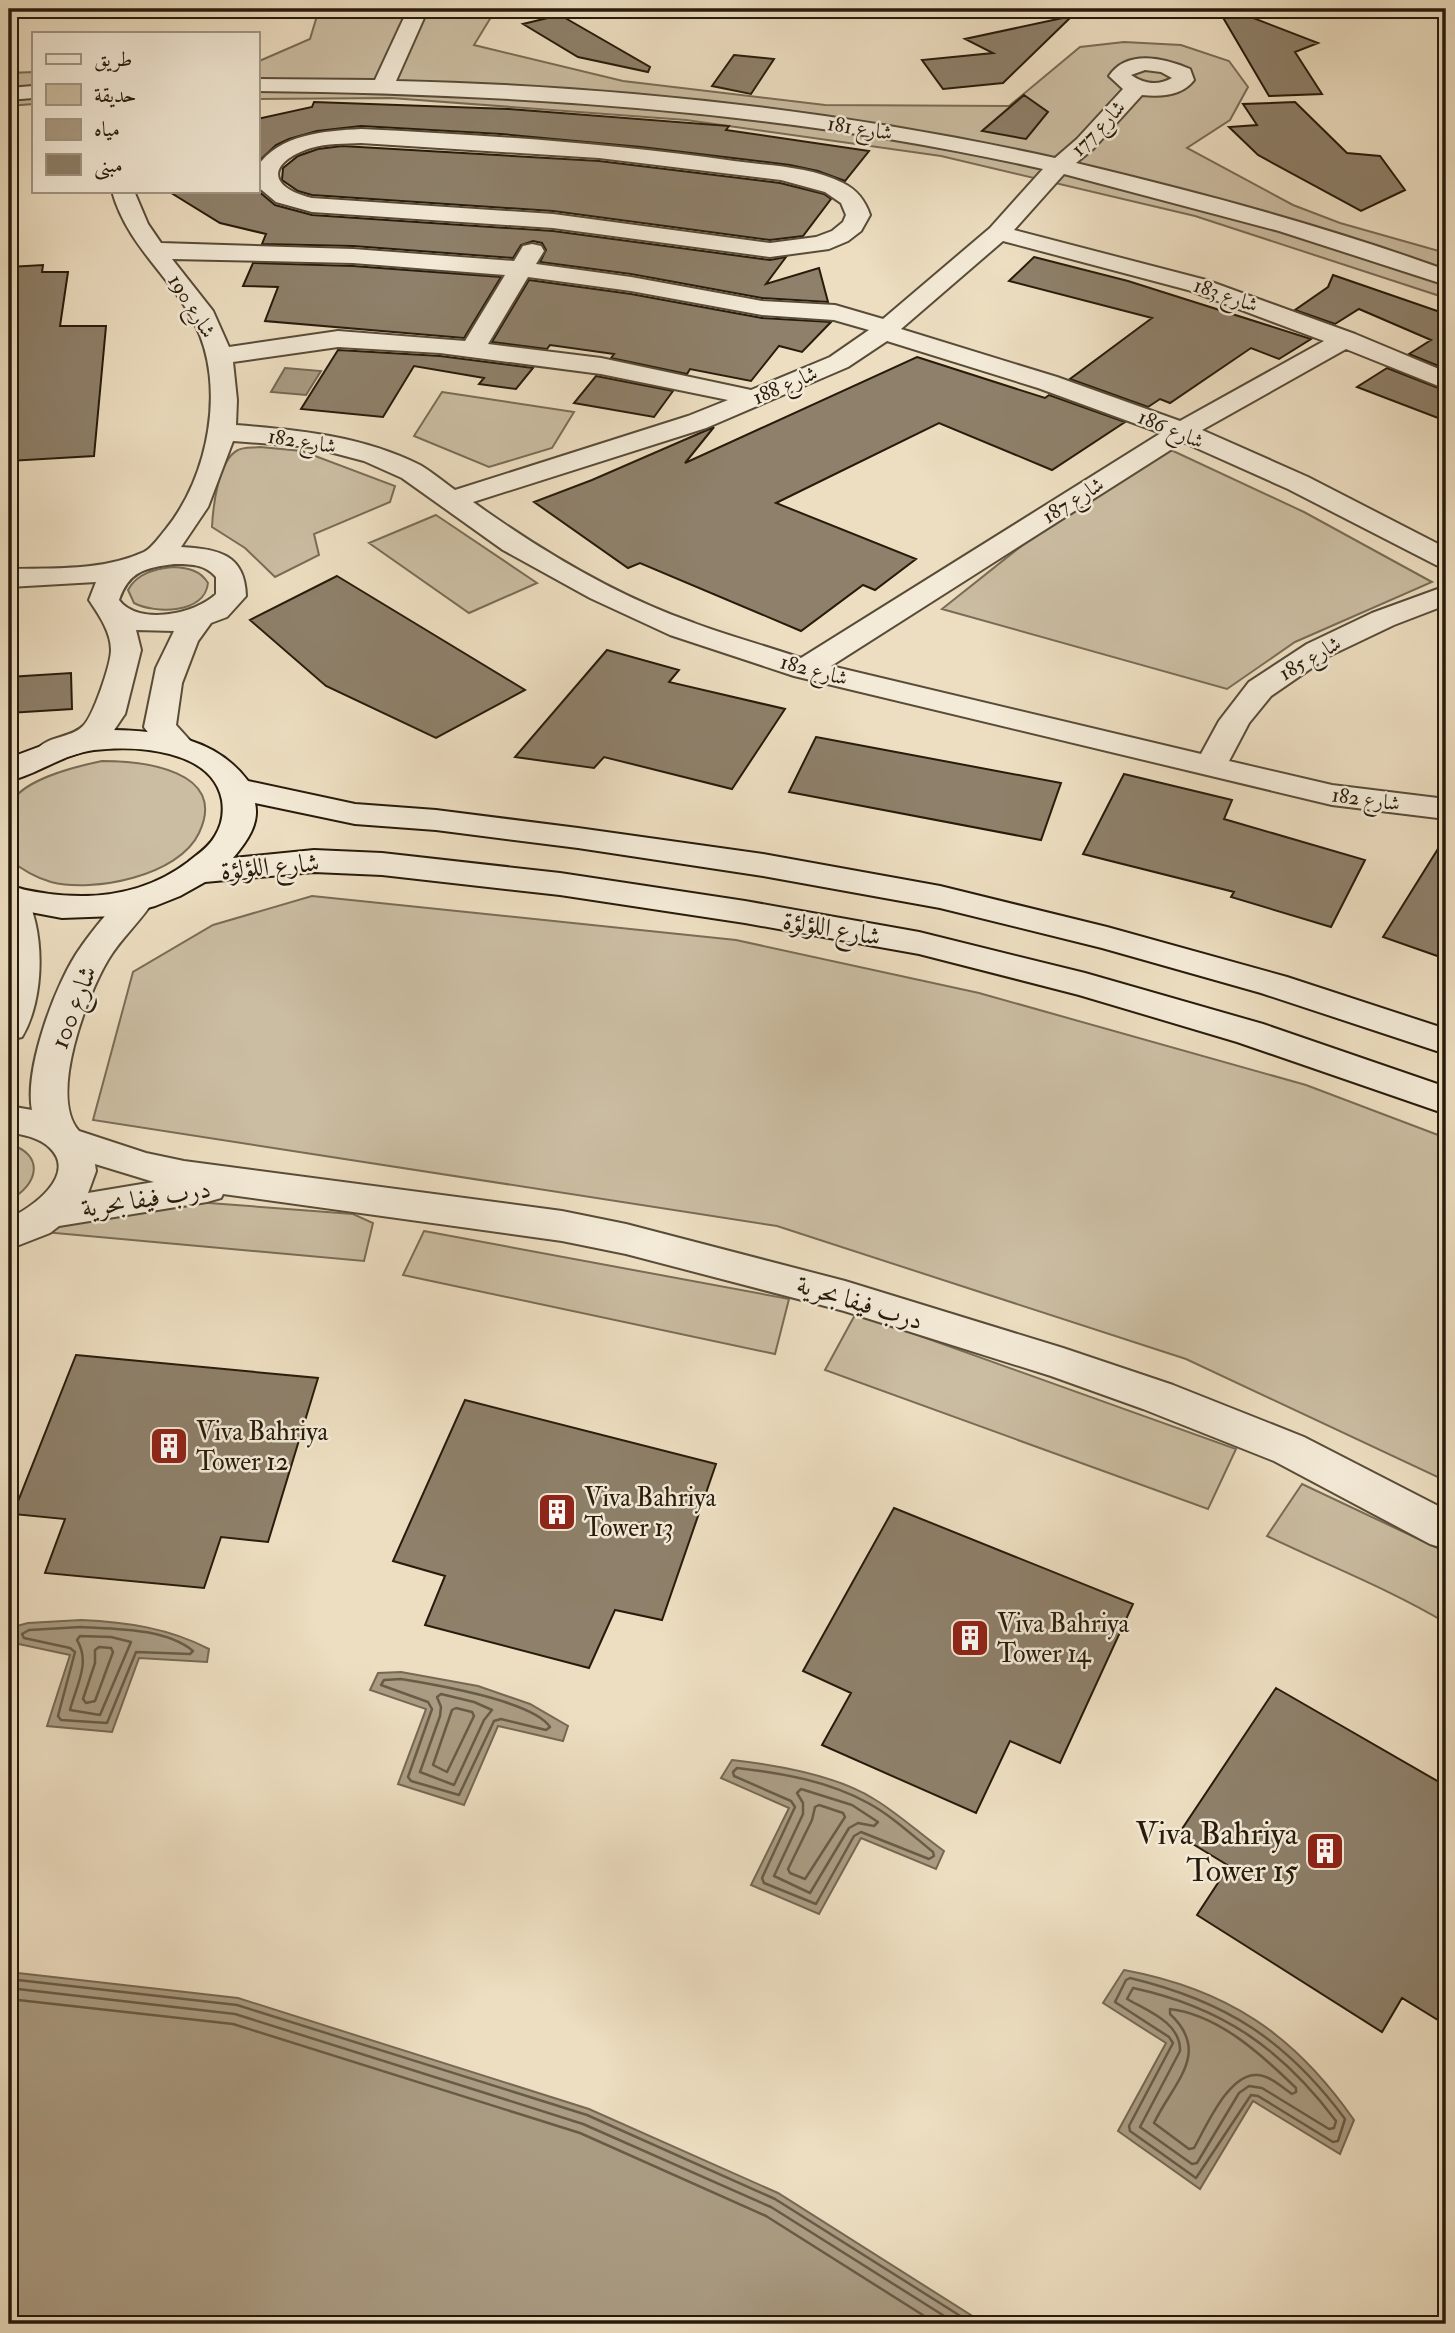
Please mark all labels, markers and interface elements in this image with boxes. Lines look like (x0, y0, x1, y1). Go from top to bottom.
legend (32, 32, 259, 192)
text: طريق (94, 46, 132, 73)
text: حديقة (94, 82, 137, 109)
street label: شارع 177 (1065, 95, 1134, 165)
street label: شارع 181 (825, 110, 895, 151)
text: مياه (94, 116, 120, 143)
text: مبنى (94, 152, 123, 180)
street label: شارع 190 (158, 270, 222, 345)
street label: شارع 183 (1189, 272, 1262, 323)
street label: شارع 188 (749, 360, 823, 415)
street label: شارع 186 (1132, 404, 1208, 459)
street label: شارع 182 (265, 423, 338, 464)
street label: شارع 187 (1037, 471, 1111, 533)
street label: شارع 185 (1274, 630, 1348, 690)
street label: شارع 182 (776, 649, 851, 696)
street label: شارع 182 (1329, 781, 1402, 822)
street label: شارع اللؤلؤة (219, 847, 321, 892)
street label: شارع اللؤلؤة (780, 905, 883, 958)
street label: شارع 100 (44, 961, 109, 1055)
street label: درب فيفا بحرية (79, 1173, 213, 1225)
street label: درب فيفا بحرية (793, 1269, 927, 1337)
place label: Viva Bahriya Tower 12 (196, 1416, 329, 1478)
building icon: Viva Bahriya Tower 12 (148, 1425, 190, 1467)
place label: Viva Bahriya Tower 13 (584, 1482, 717, 1544)
building icon: Viva Bahriya Tower 13 (536, 1491, 578, 1533)
place label: Viva Bahriya Tower 14 (997, 1608, 1130, 1670)
building icon: Viva Bahriya Tower 14 (949, 1617, 991, 1659)
place label: Viva Bahriya Tower 15 (1135, 1814, 1299, 1891)
building icon: Viva Bahriya Tower 15 (1304, 1830, 1346, 1872)

